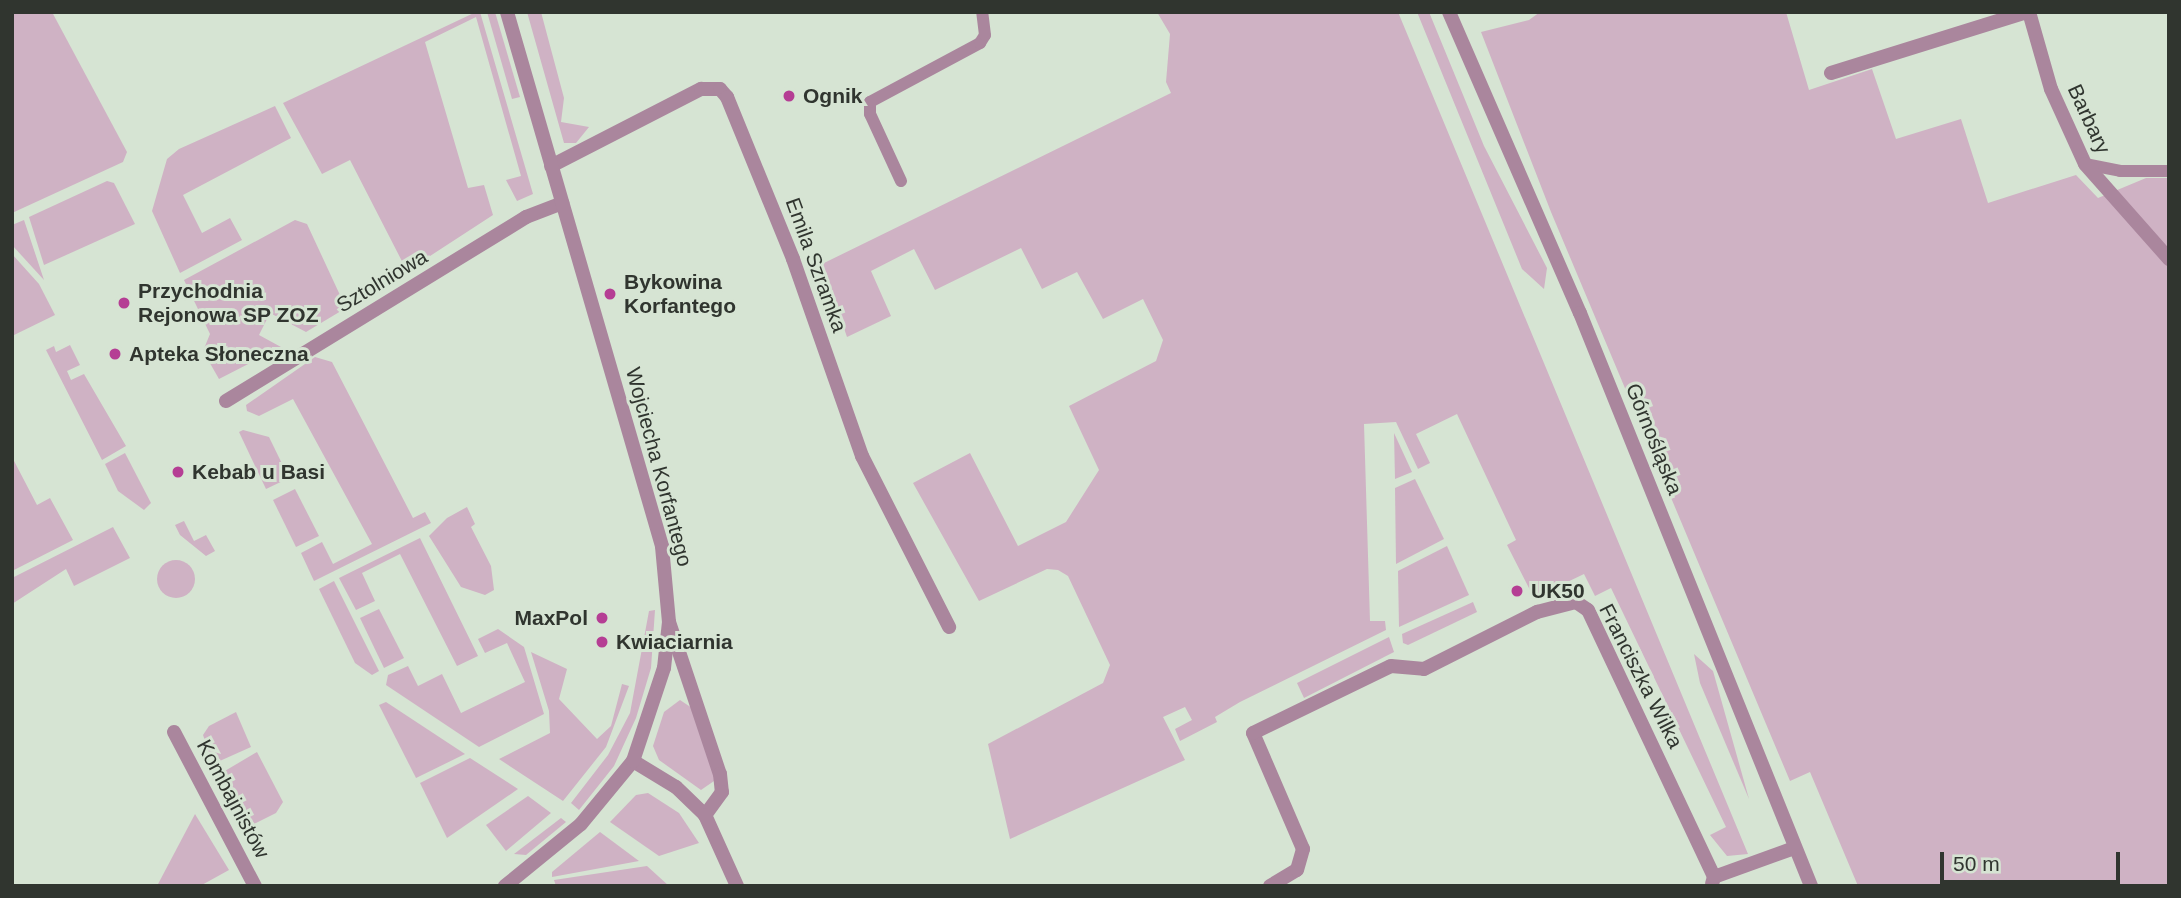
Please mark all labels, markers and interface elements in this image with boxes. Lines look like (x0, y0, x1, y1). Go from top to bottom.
street label: Barbary (2062, 80, 2116, 158)
place label: Ognik (803, 83, 863, 109)
marker: Ognik (781, 88, 797, 104)
street label: Emila Szramka (780, 194, 852, 336)
street label: Sztolniowa (332, 244, 432, 318)
place label: Bykowina Korfantego (624, 269, 736, 319)
place label: Przychodnia Rejonowa SP ZOZ (138, 278, 319, 328)
marker: Bykowina Korfantego (602, 286, 618, 302)
marker: Przychodnia Rejonowa SP ZOZ (116, 295, 132, 311)
place label: Apteka Słoneczna (129, 341, 309, 367)
marker: Apteka Słoneczna (107, 346, 123, 362)
street label: Wojciecha Korfantego (620, 365, 698, 569)
street label: Górnośląska (1620, 380, 1688, 498)
place label: Kebab u Basi (192, 459, 325, 485)
marker: Kebab u Basi (170, 464, 186, 480)
place label: UK50 (1531, 578, 1585, 604)
marker: UK50 (1509, 583, 1525, 599)
street label: Franciszka Wilka (1594, 600, 1688, 752)
place label: MaxPol (514, 605, 588, 631)
marker: MaxPol (594, 610, 610, 626)
place label: Kwiaciarnia (616, 629, 733, 655)
marker: Kwiaciarnia (594, 634, 610, 650)
street label: Kombajnistów (191, 735, 275, 863)
scale bar (1943, 838, 2123, 882)
text: 50 m (1953, 852, 2000, 875)

